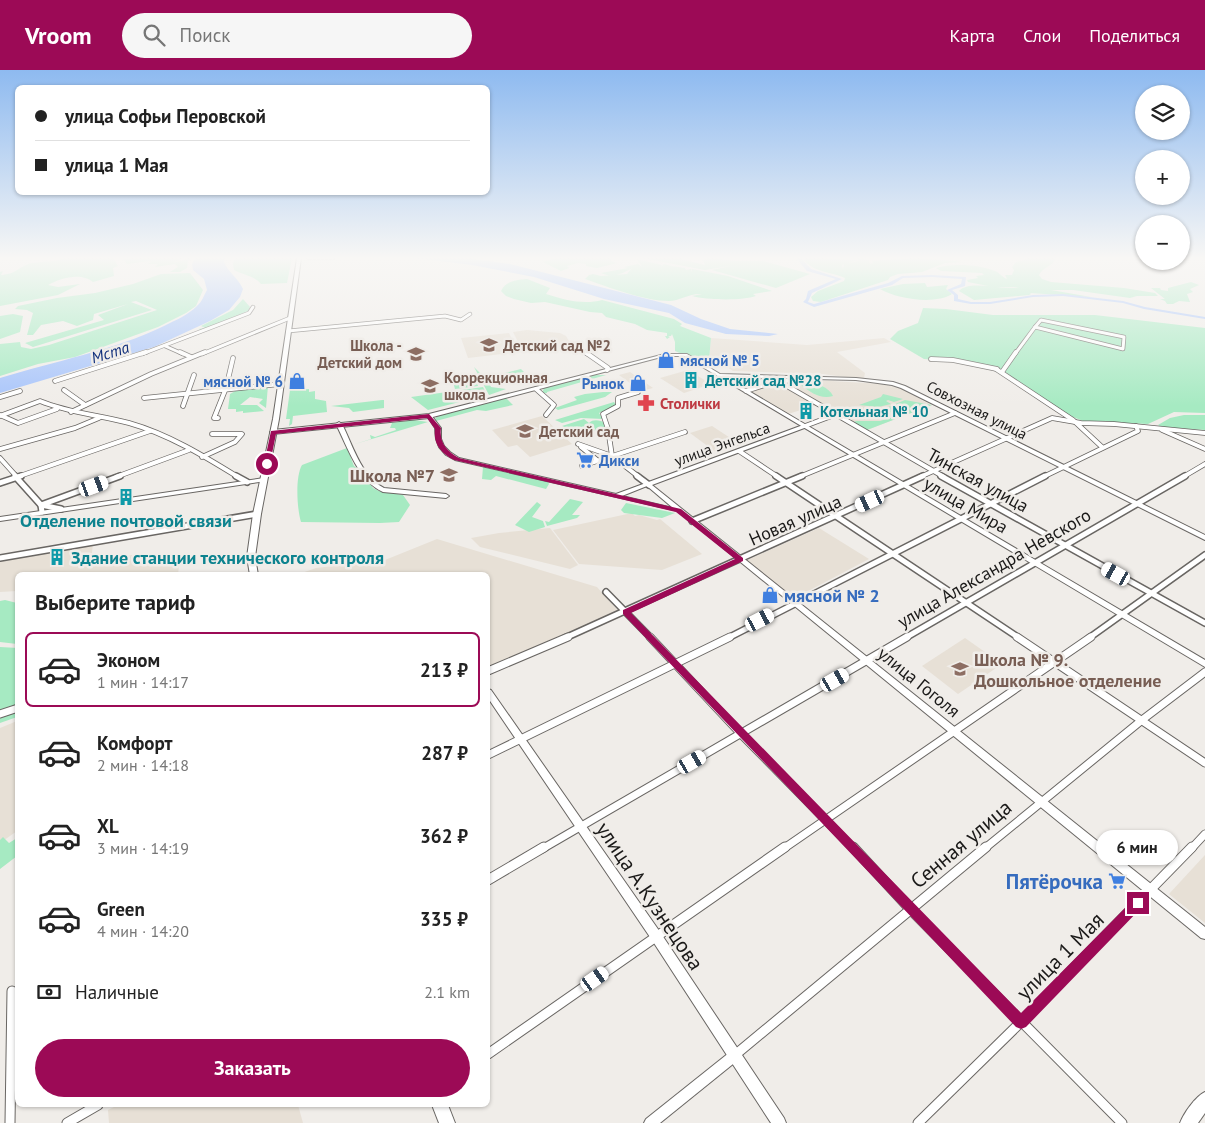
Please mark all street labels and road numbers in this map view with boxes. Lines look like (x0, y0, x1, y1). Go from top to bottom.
street label: Совхозная улица (923, 376, 1031, 444)
street label: улица Энгельса (672, 418, 772, 470)
street label: Тинская улица (923, 443, 1033, 517)
street label: улица Мира (920, 472, 1012, 538)
street label: Новая улица (745, 489, 845, 551)
street label: улица Александра Невского (893, 503, 1095, 633)
street label: улица Гоголя (873, 642, 965, 722)
street label: Сенная улица (905, 794, 1017, 894)
street label: улица А.Кузнецова (590, 817, 710, 975)
street label: улица 1 Мая (1010, 906, 1110, 1006)

